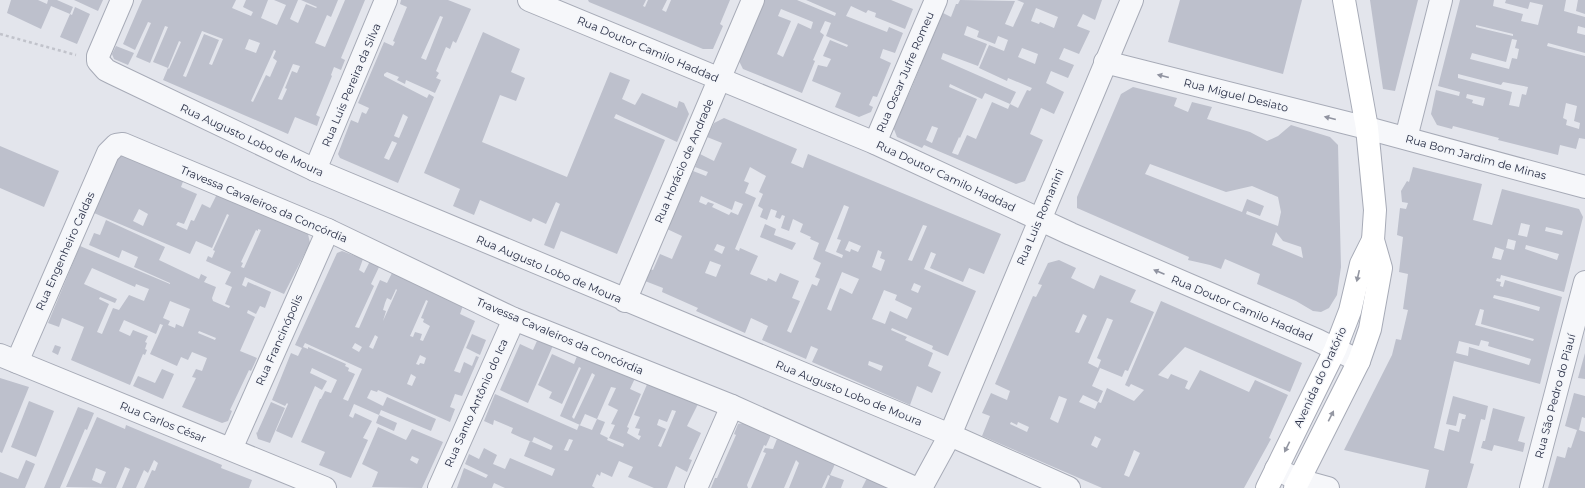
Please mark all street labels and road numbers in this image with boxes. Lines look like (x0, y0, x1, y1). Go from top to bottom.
street label: Rua Oscar Jufre Romeu (873, 9, 937, 135)
street label: Rua Doutor Camilo Haddad (575, 13, 721, 85)
street label: Rua Luis Pereira da Silva (319, 21, 383, 149)
street label: Rua Miguel Desiato (1182, 75, 1290, 115)
street label: Rua Horácio de Andrade (651, 96, 717, 225)
street label: Rua Augusto Lobo de Moura (178, 100, 326, 180)
street label: Rua Bom Jardim de Minas (1404, 131, 1549, 183)
street label: Rua Doutor Camilo Haddad (874, 137, 1018, 215)
street label: Travessa Cavaleiros da Concórdia (178, 162, 350, 246)
street label: Rua Luis Romanini (1013, 167, 1067, 267)
street label: Rua Engenheiro Caldas (32, 189, 98, 313)
street label: Rua Augusto Lobo de Moura (474, 232, 624, 306)
street label: Rua Doutor Camilo Haddad (1169, 272, 1315, 344)
street label: Rua Francinópolis (253, 292, 306, 388)
street label: Travessa Cavaleiros da Concórdia (474, 294, 646, 378)
street label: Avenida do Oratório (1291, 324, 1350, 430)
street label: Rua São Pedro do Piauí (1532, 331, 1579, 460)
street label: Rua Santo Antônio do Ica (441, 337, 511, 469)
street label: Rua Augusto Lobo de Moura (774, 357, 924, 429)
street label: Rua Carlos César (118, 398, 208, 446)

